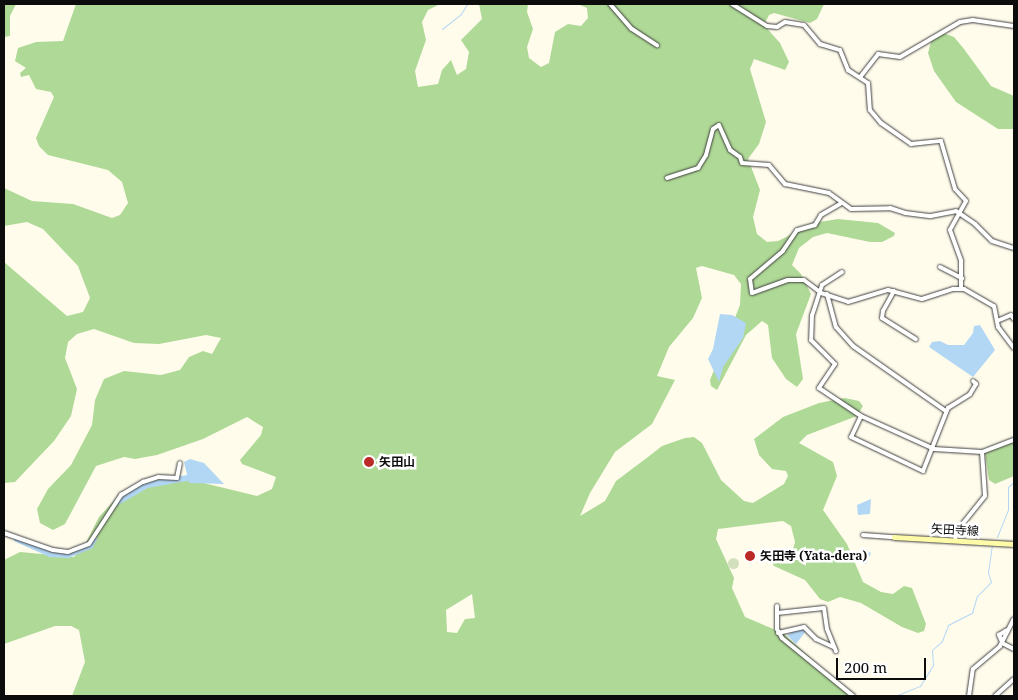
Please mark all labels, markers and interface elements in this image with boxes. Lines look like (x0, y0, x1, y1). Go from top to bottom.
place label: 矢田山 (379, 455, 415, 469)
marker: 矢田山 (363, 456, 375, 468)
street label: 矢田寺線 (931, 522, 979, 538)
place label: 矢田寺 (Yata-dera) (760, 549, 867, 563)
marker: 矢田寺 (Yata-dera) (744, 550, 756, 562)
scale bar (838, 648, 928, 680)
text: 200 m (844, 657, 887, 677)

